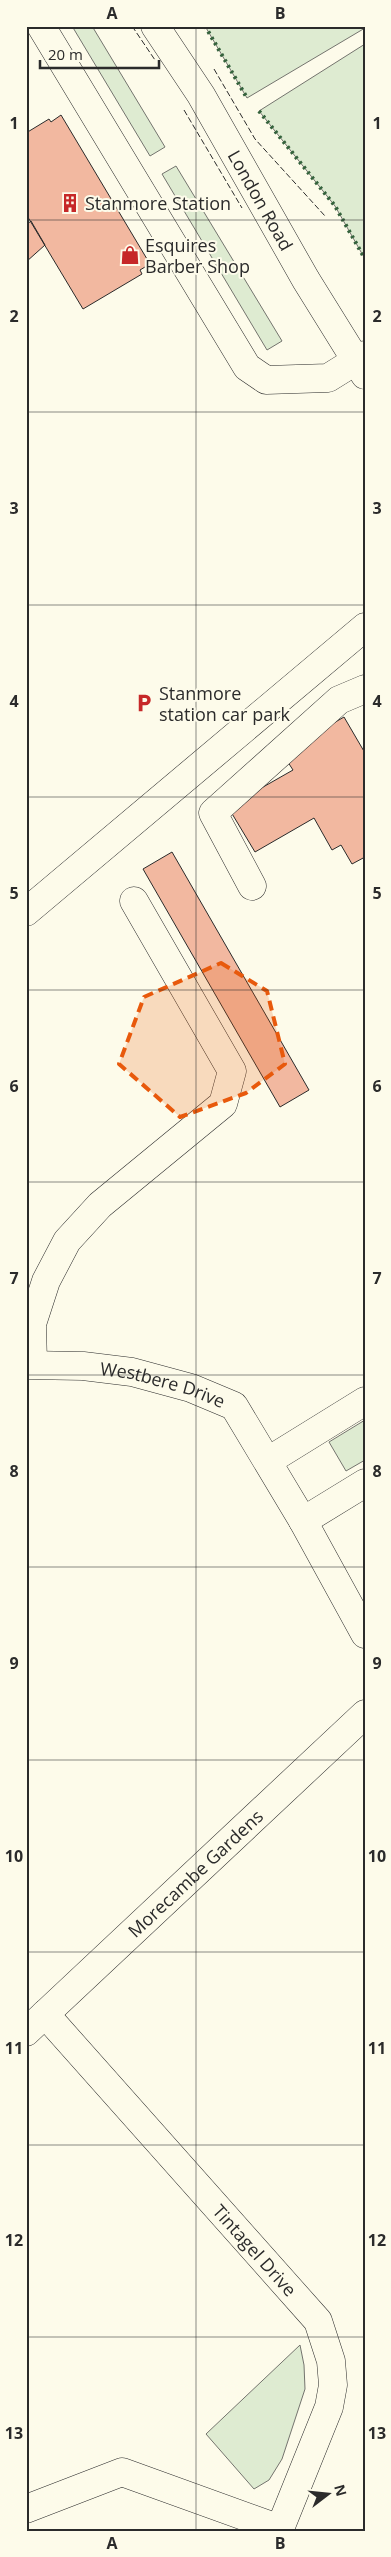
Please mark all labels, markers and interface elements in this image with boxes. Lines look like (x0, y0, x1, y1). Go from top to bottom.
text: A (106, 2, 118, 24)
text: B (275, 2, 285, 24)
scale bar (40, 38, 159, 70)
text: 20 m (48, 44, 83, 64)
text: 1 (9, 112, 19, 134)
text: 1 (372, 112, 382, 134)
street label: London Road (223, 146, 299, 255)
place label: Stanmore Station (85, 191, 231, 215)
building icon: Stanmore Station (59, 192, 81, 214)
place label: Esquires Barber Shop (145, 233, 250, 278)
shop icon: Esquires Barber Shop (119, 244, 141, 266)
text: 2 (9, 305, 19, 327)
text: 2 (372, 305, 382, 327)
text: 3 (9, 497, 19, 519)
text: 3 (372, 497, 382, 519)
place label: Stanmore station car park (159, 681, 291, 726)
text: 4 (9, 690, 19, 712)
text: 4 (372, 690, 382, 712)
parking icon: Stanmore station car park (133, 692, 155, 714)
text: 5 (9, 882, 19, 904)
text: 5 (372, 882, 382, 904)
text: 6 (9, 1075, 19, 1097)
text: 6 (372, 1075, 382, 1097)
text: 7 (9, 1267, 19, 1289)
text: 7 (372, 1267, 382, 1289)
street label: Westbere Drive (99, 1356, 229, 1413)
text: 8 (9, 1460, 19, 1482)
text: 8 (372, 1460, 382, 1482)
text: 9 (9, 1652, 19, 1674)
text: 9 (372, 1652, 382, 1674)
street label: Morecambe Gardens (123, 1804, 268, 1943)
text: 10 (5, 1845, 23, 1867)
text: 10 (368, 1845, 386, 1867)
text: 11 (5, 2037, 23, 2059)
text: 11 (368, 2037, 386, 2059)
street label: Tintagel Drive (208, 2199, 302, 2301)
text: 12 (5, 2229, 23, 2251)
text: 12 (368, 2229, 386, 2251)
text: 13 (5, 2422, 23, 2444)
text: 13 (368, 2422, 386, 2444)
north arrow (304, 2470, 354, 2520)
text: N (330, 2482, 352, 2498)
text: A (106, 2532, 118, 2554)
text: B (275, 2532, 285, 2554)

